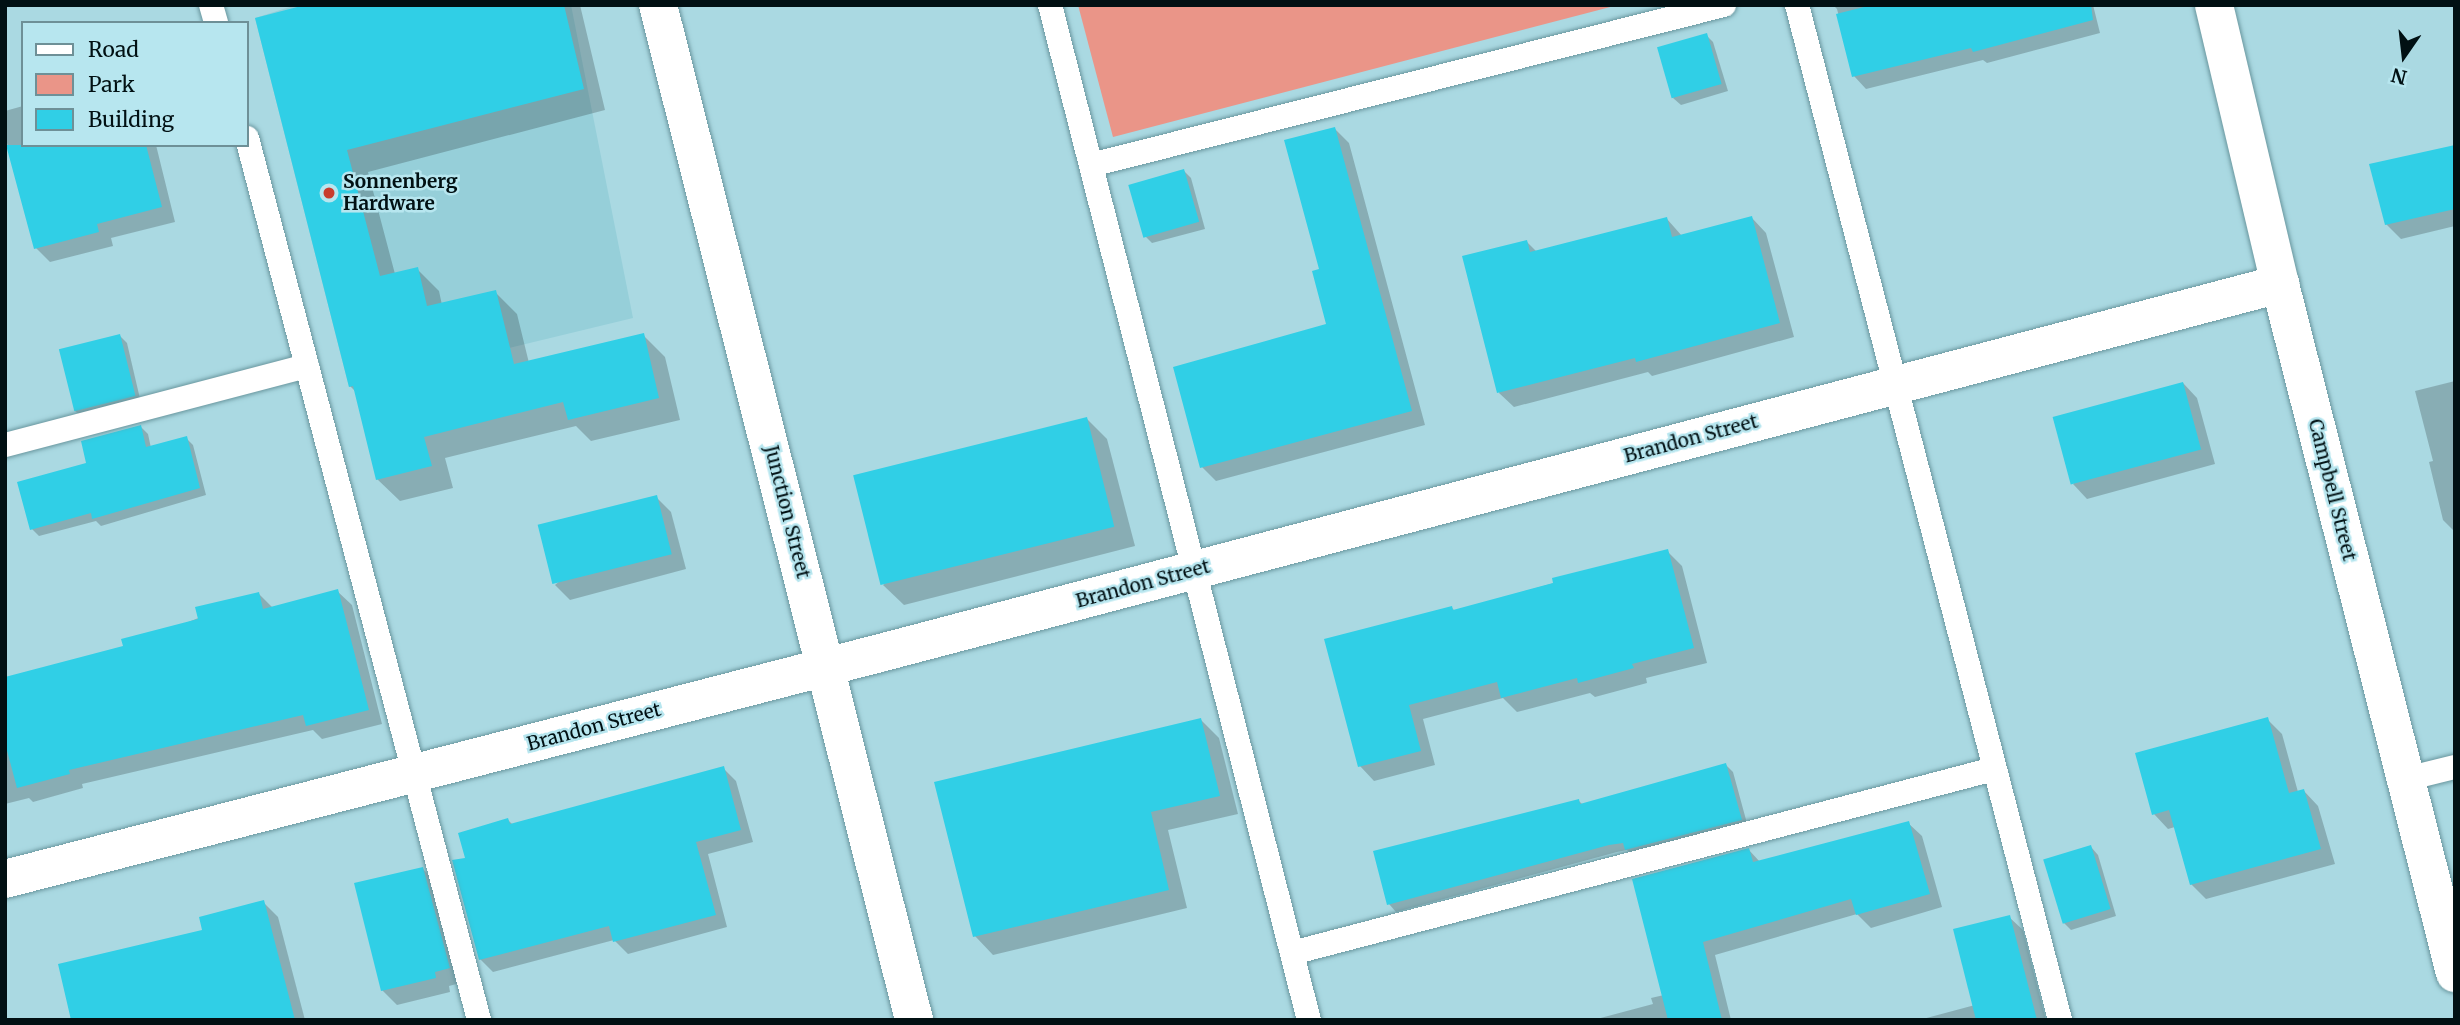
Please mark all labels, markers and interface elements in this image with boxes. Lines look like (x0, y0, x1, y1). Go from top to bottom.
legend (21, 21, 248, 147)
north arrow (2369, 21, 2439, 91)
text: Road (88, 36, 139, 63)
text: N (2389, 63, 2409, 90)
text: Park (88, 71, 135, 98)
text: Building (88, 106, 174, 133)
place label: Sonnenberg Hardware (343, 171, 458, 215)
marker: Sonnenberg Hardware (321, 185, 337, 201)
street label: Brandon Street (1621, 410, 1761, 468)
street label: Campbell Street (2303, 417, 2361, 563)
street label: Junction Street (759, 443, 815, 581)
street label: Brandon Street (1073, 555, 1213, 613)
street label: Brandon Street (524, 698, 664, 756)

